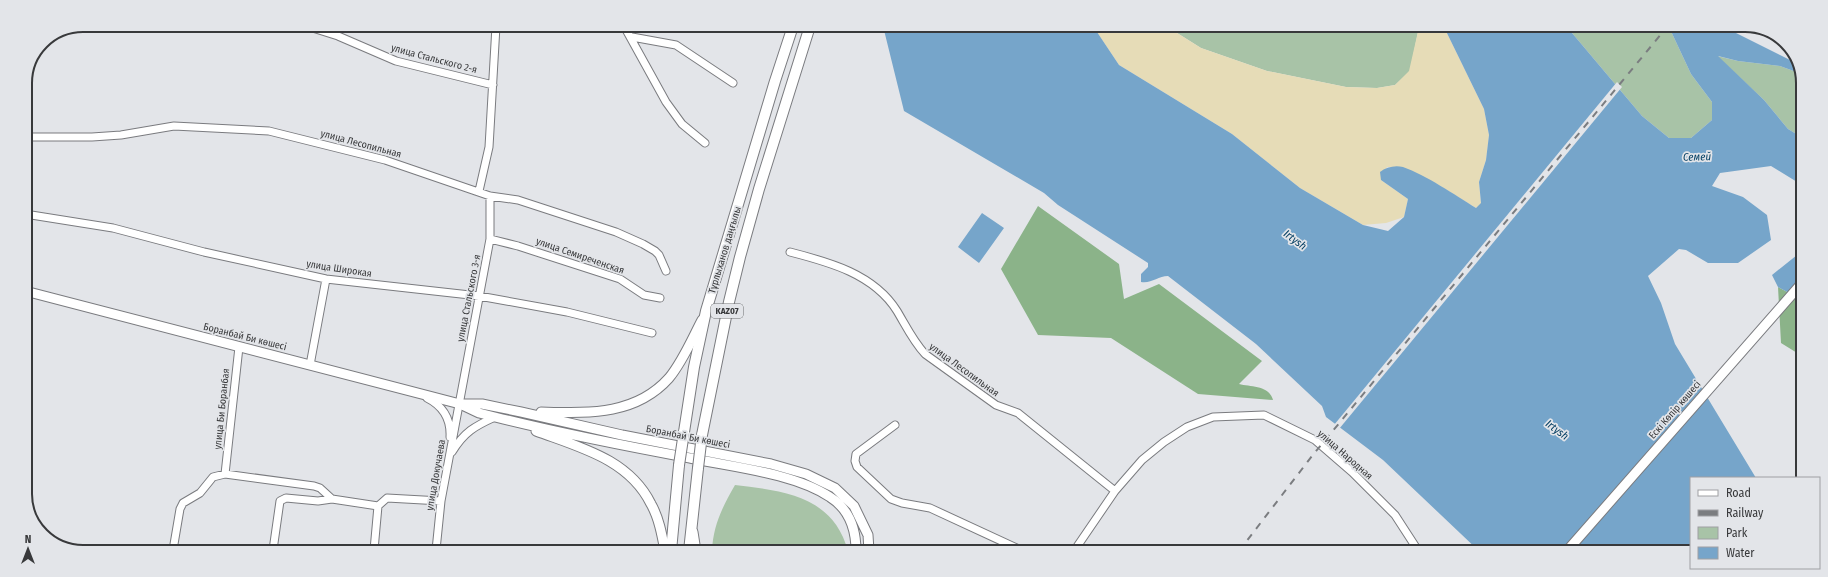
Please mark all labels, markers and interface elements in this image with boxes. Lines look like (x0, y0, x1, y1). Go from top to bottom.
street label: улица Стальского 2-я (390, 42, 478, 76)
street label: улица Лесопильная (319, 127, 403, 161)
water label: Семей (1683, 150, 1711, 164)
street label: Тұрлыханов даңғылы (706, 205, 744, 295)
water label: Irtysh (1281, 227, 1309, 253)
street label: улица Семиреченская (534, 235, 626, 277)
street label: улица Стальского 3-я (455, 253, 483, 343)
street label: улица Широкая (305, 258, 373, 280)
road number: KAZ07 (711, 304, 743, 318)
street label: Боранбай Би көшесі (202, 320, 288, 353)
street label: улица Лесопильная (927, 341, 1001, 399)
street label: улица Би Боранбая (212, 368, 232, 450)
street label: Ескі Көпір көшесі (1646, 378, 1703, 441)
water label: Irtysh (1543, 417, 1571, 443)
street label: Боранбай Би көшесі (645, 422, 731, 451)
street label: улица Народная (1315, 428, 1375, 482)
street label: улица Докучаева (424, 438, 448, 511)
legend (1690, 477, 1820, 569)
text: Road (1726, 486, 1751, 500)
text: Railway (1726, 506, 1764, 520)
text: Park (1726, 526, 1748, 540)
north arrow (8, 529, 48, 569)
text: N (25, 533, 31, 546)
text: Water (1726, 546, 1755, 560)

